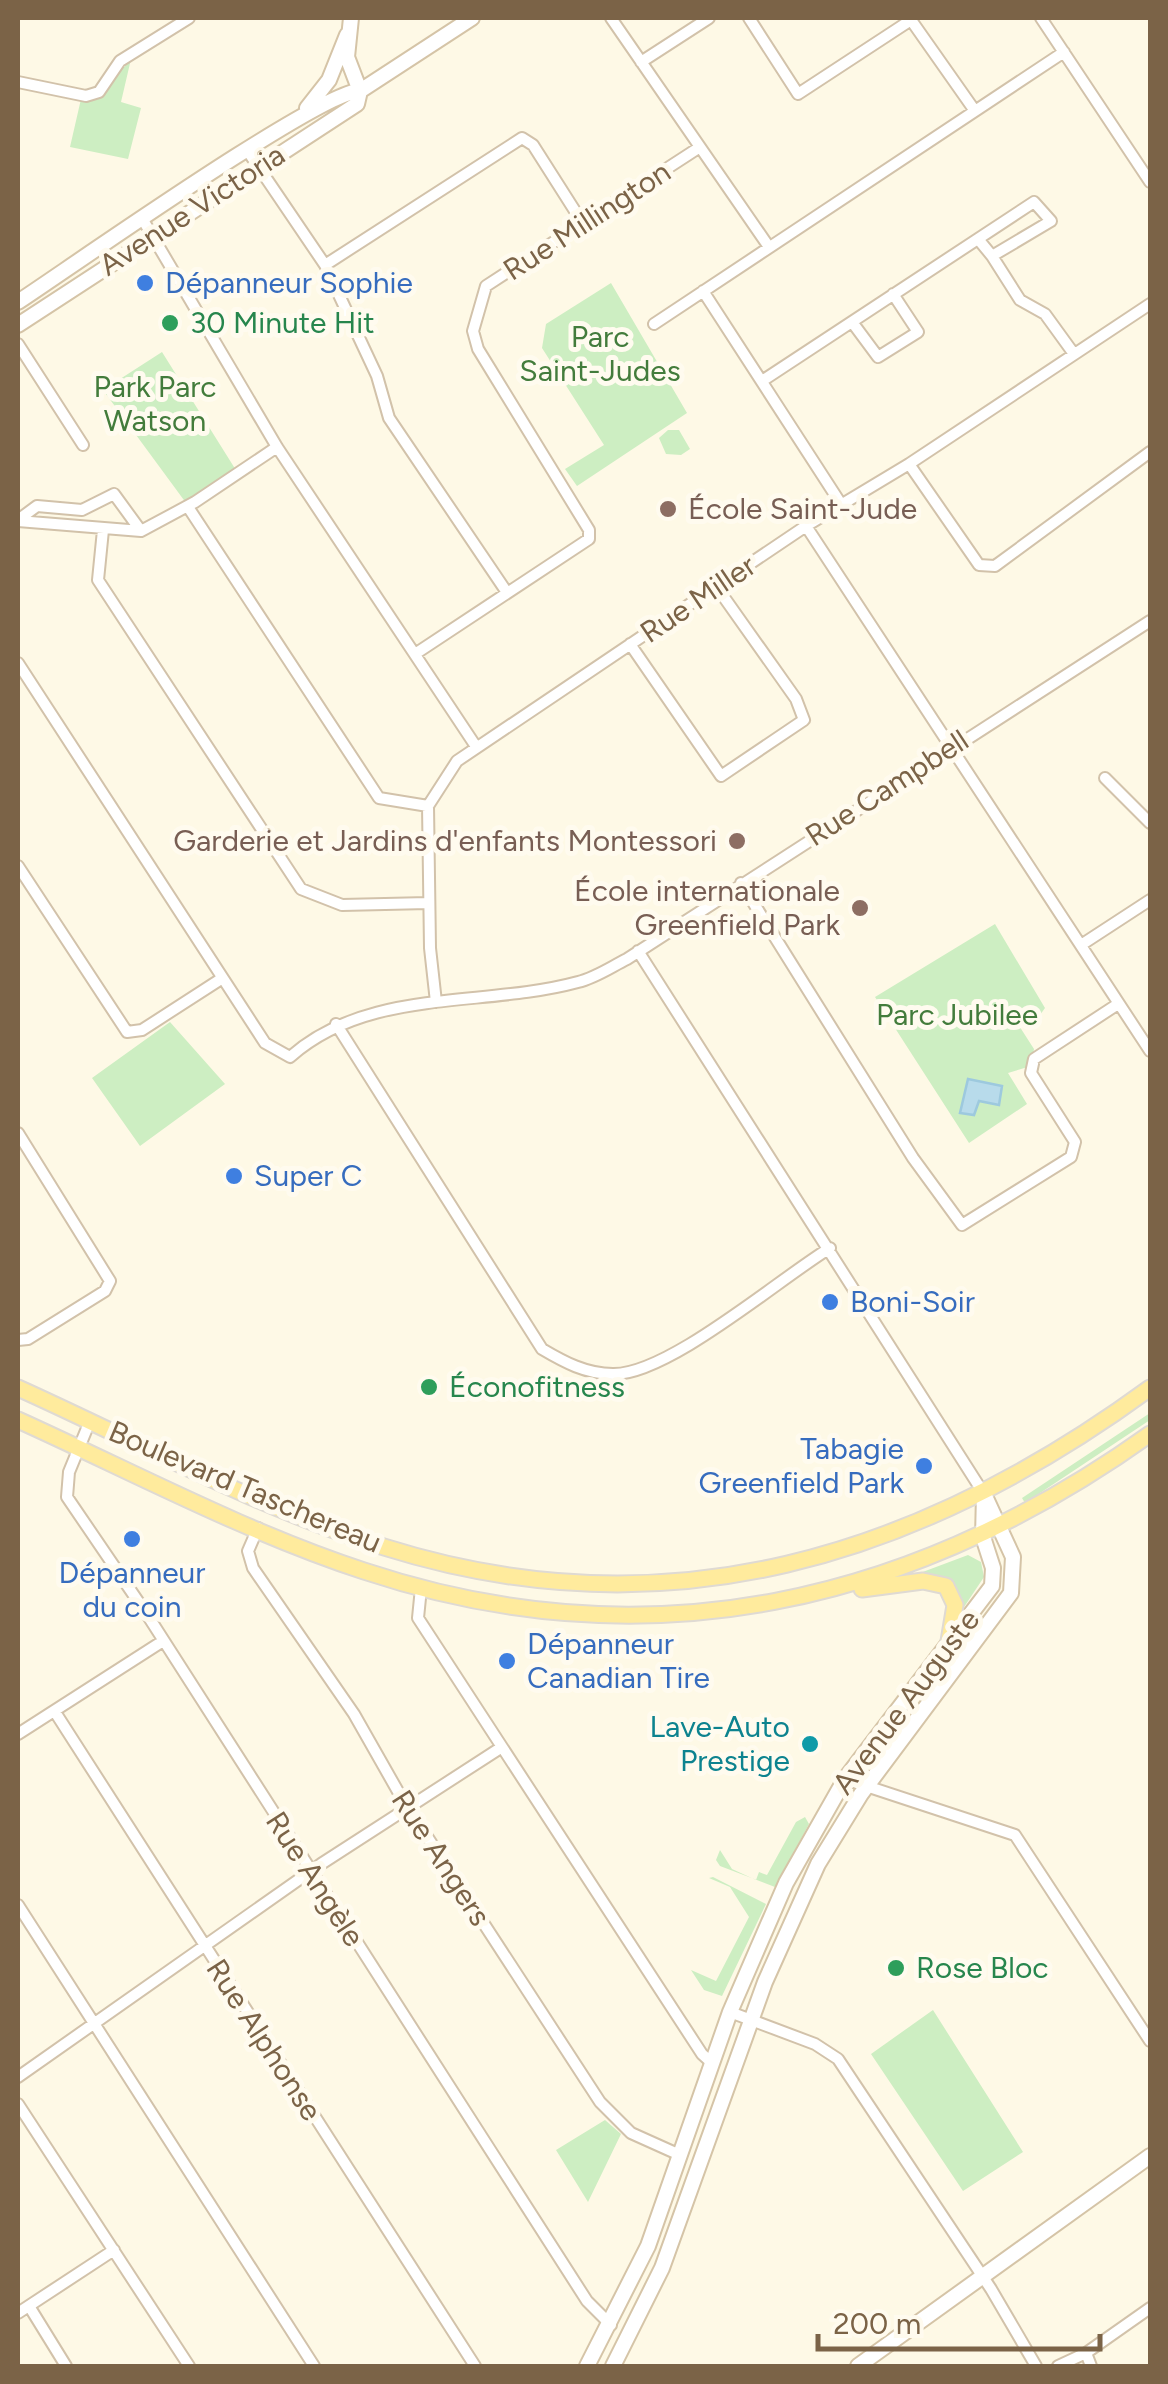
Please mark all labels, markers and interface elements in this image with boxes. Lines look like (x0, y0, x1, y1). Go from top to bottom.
street label: Avenue Victoria (92, 136, 292, 283)
street label: Rue Millington (496, 153, 677, 288)
place label: Dépanneur Sophie (165, 264, 413, 301)
marker: Dépanneur Sophie (134, 272, 156, 294)
place label: 30 Minute Hit (190, 304, 375, 341)
marker: 30 Minute Hit (159, 312, 181, 334)
park label: Parc Saint-Judes (519, 318, 681, 389)
park label: Park Parc Watson (93, 368, 217, 439)
place label: École Saint-Jude (688, 490, 917, 527)
marker: École Saint-Jude (657, 498, 679, 520)
street label: Rue Miller (633, 547, 763, 651)
street label: Rue Campbell (798, 721, 975, 854)
place label: Garderie et Jardins d'enfants Montessori (173, 822, 717, 859)
marker: Garderie et Jardins d'enfants Montessori (726, 830, 748, 852)
place label: École internationale Greenfield Park (574, 872, 840, 943)
marker: École internationale Greenfield Park (849, 897, 871, 919)
park label: Parc Jubilee (876, 996, 1038, 1033)
place label: Super C (254, 1157, 362, 1194)
marker: Super C (223, 1165, 245, 1187)
place label: Boni-Soir (850, 1283, 975, 1320)
marker: Boni-Soir (819, 1291, 841, 1313)
place label: Éconofitness (449, 1368, 625, 1405)
marker: Éconofitness (418, 1376, 440, 1398)
street label: Boulevard Taschereau (103, 1412, 387, 1561)
place label: Tabagie Greenfield Park (699, 1430, 904, 1501)
marker: Tabagie Greenfield Park (913, 1455, 935, 1477)
marker: Dépanneur du coin (121, 1528, 143, 1550)
place label: Dépanneur du coin (59, 1554, 205, 1625)
street label: Avenue Auguste (824, 1602, 987, 1801)
place label: Dépanneur Canadian Tire (527, 1625, 710, 1696)
marker: Dépanneur Canadian Tire (496, 1650, 518, 1672)
place label: Lave-Auto Prestige (649, 1708, 790, 1779)
marker: Lave-Auto Prestige (799, 1733, 821, 1755)
street label: Rue Angers (384, 1783, 499, 1933)
street label: Rue Angèle (258, 1804, 373, 1953)
place label: Rose Bloc (916, 1949, 1049, 1986)
street label: Rue Alphonse (198, 1952, 330, 2127)
marker: Rose Bloc (885, 1957, 907, 1979)
scale bar (818, 2289, 1100, 2351)
text: 200 m (833, 2305, 921, 2342)

